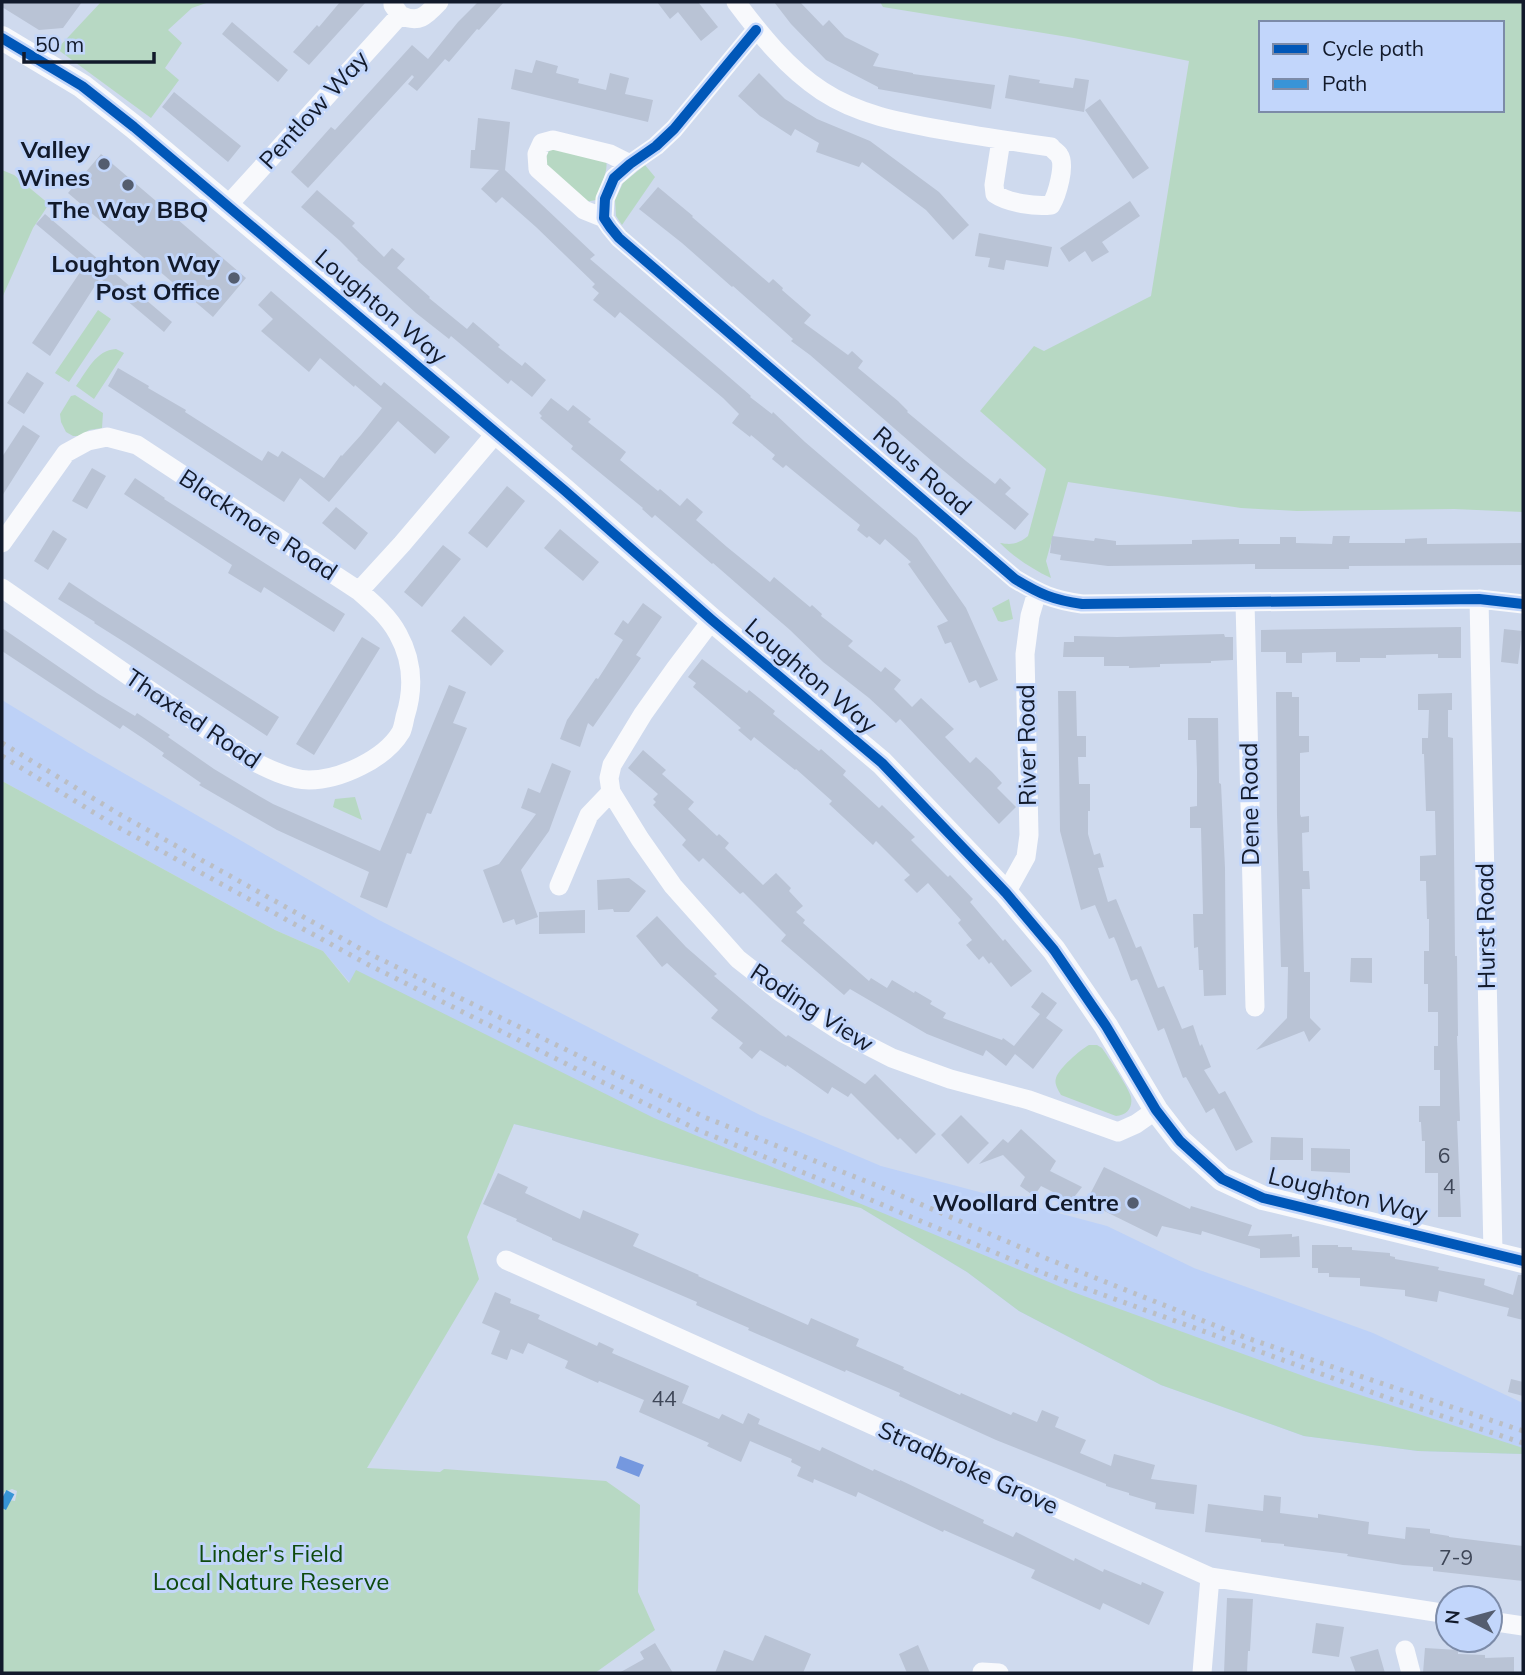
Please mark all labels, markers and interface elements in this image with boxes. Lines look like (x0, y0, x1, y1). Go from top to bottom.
scale bar (24, 21, 154, 65)
legend (1259, 21, 1504, 112)
text: 50 m (35, 31, 84, 57)
text: Cycle path (1322, 35, 1424, 61)
street label: Pentlow Way (252, 44, 375, 175)
text: Path (1322, 70, 1367, 96)
place label: Valley Wines (17, 134, 91, 192)
marker: Valley Wines (96, 156, 112, 172)
marker: The Way BBQ (120, 177, 136, 193)
place label: The Way BBQ (48, 194, 208, 224)
street label: Loughton Way (309, 242, 454, 370)
place label: Loughton Way Post Office (51, 248, 221, 306)
marker: Loughton Way Post Office (226, 270, 242, 286)
street label: Rous Road (867, 419, 978, 521)
street label: Blackmore Road (174, 462, 343, 586)
street label: Loughton Way (739, 611, 884, 739)
street label: Thaxted Road (120, 662, 267, 774)
street label: River Road (1010, 684, 1042, 806)
street label: Dene Road (1233, 742, 1265, 866)
street label: Hurst Road (1469, 863, 1501, 989)
street label: Roding View (745, 956, 880, 1058)
house number: 6 (1438, 1142, 1450, 1168)
street label: Loughton Way (1265, 1160, 1432, 1228)
house number: 4 (1443, 1173, 1456, 1199)
place label: Woollard Centre (932, 1187, 1119, 1217)
marker: Woollard Centre (1125, 1195, 1141, 1211)
house number: 44 (651, 1385, 677, 1411)
street label: Stradbroke Grove (874, 1414, 1063, 1520)
park label: Linder's Field Local Nature Reserve (153, 1538, 389, 1596)
house number: 7-9 (1439, 1544, 1473, 1570)
north arrow (1434, 1584, 1504, 1654)
text: N (1439, 1609, 1465, 1626)

